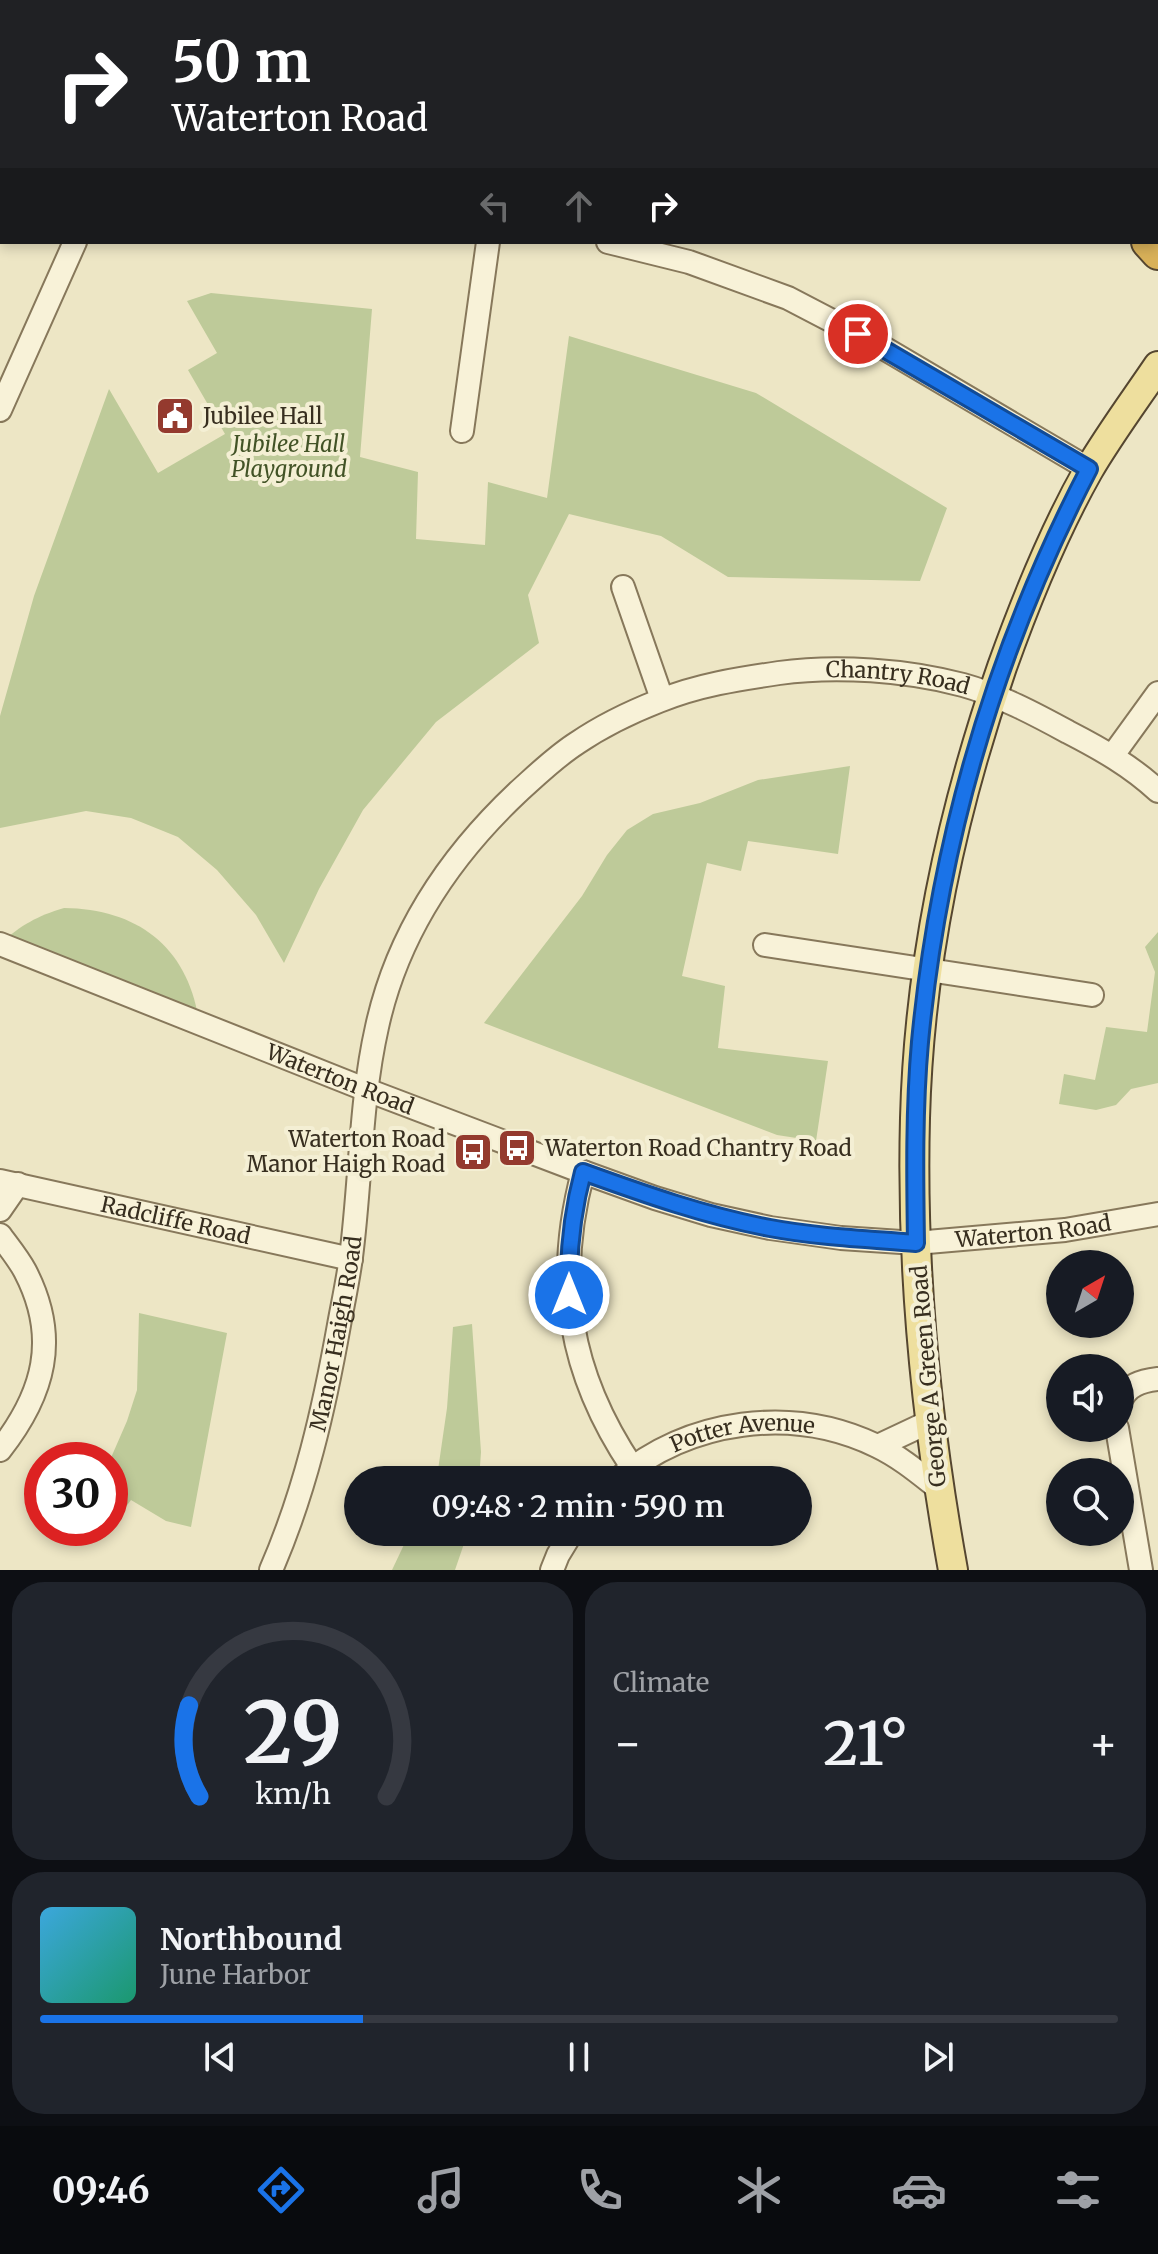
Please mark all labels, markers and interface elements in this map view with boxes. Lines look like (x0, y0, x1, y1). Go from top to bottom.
text: 50 m (172, 27, 311, 97)
icon: right (40, 32, 144, 136)
text: Waterton Road (172, 96, 428, 141)
icon: left (473, 184, 517, 228)
icon: ahead (557, 184, 601, 228)
icon: right (641, 184, 685, 228)
pin (824, 300, 892, 368)
icon: arrive (836, 312, 880, 356)
public building icon: Jubilee Hall (154, 395, 196, 437)
place label: Jubilee Hall (202, 402, 323, 430)
park label: Jubilee Hall Playground (231, 430, 347, 483)
street label: Chantry Road (826, 655, 973, 700)
street label: Waterton Road (261, 1037, 418, 1121)
place label: Waterton Road Manor Haigh Road (247, 1125, 445, 1178)
bus stop icon: Waterton Road Chantry Road (496, 1127, 538, 1169)
bus stop icon: Waterton Road Manor Haigh Road (452, 1131, 494, 1173)
place label: Waterton Road Chantry Road (544, 1134, 852, 1162)
street label: Radcliffe Road (98, 1190, 253, 1250)
street label: Waterton Road (953, 1208, 1113, 1254)
street label: Manor Haigh Road (303, 1234, 367, 1434)
north arrow (1046, 1250, 1134, 1338)
map controls (1046, 1250, 1134, 1546)
position arrow (527, 1253, 611, 1337)
street label: George A Green Road (904, 1264, 952, 1488)
button: sound (1046, 1354, 1134, 1442)
street label: Potter Avenue (665, 1409, 817, 1458)
speed limit sign: 30 (24, 1442, 128, 1546)
button: search (1046, 1458, 1134, 1546)
text: 09:48 · 2 min · 590 m (432, 1487, 724, 1525)
text: Climate (613, 1666, 709, 1699)
text: 29 (243, 1681, 342, 1786)
text: 21° (823, 1706, 908, 1781)
text: − (613, 1716, 642, 1771)
text: + (1089, 1716, 1118, 1771)
text: km/h (255, 1776, 330, 1812)
text: Northbound (160, 1920, 342, 1958)
text: June Harbor (160, 1958, 311, 1991)
icon: previous (198, 2035, 242, 2079)
icon: pause (557, 2035, 601, 2079)
icon: next (916, 2035, 960, 2079)
icon: directions (253, 2162, 309, 2218)
icon: music (413, 2162, 469, 2218)
icon: phone (572, 2162, 628, 2218)
icon: climate (731, 2162, 787, 2218)
icon: car (891, 2162, 947, 2218)
icon: filters (1050, 2162, 1106, 2218)
text: 09:46 (52, 2168, 150, 2213)

